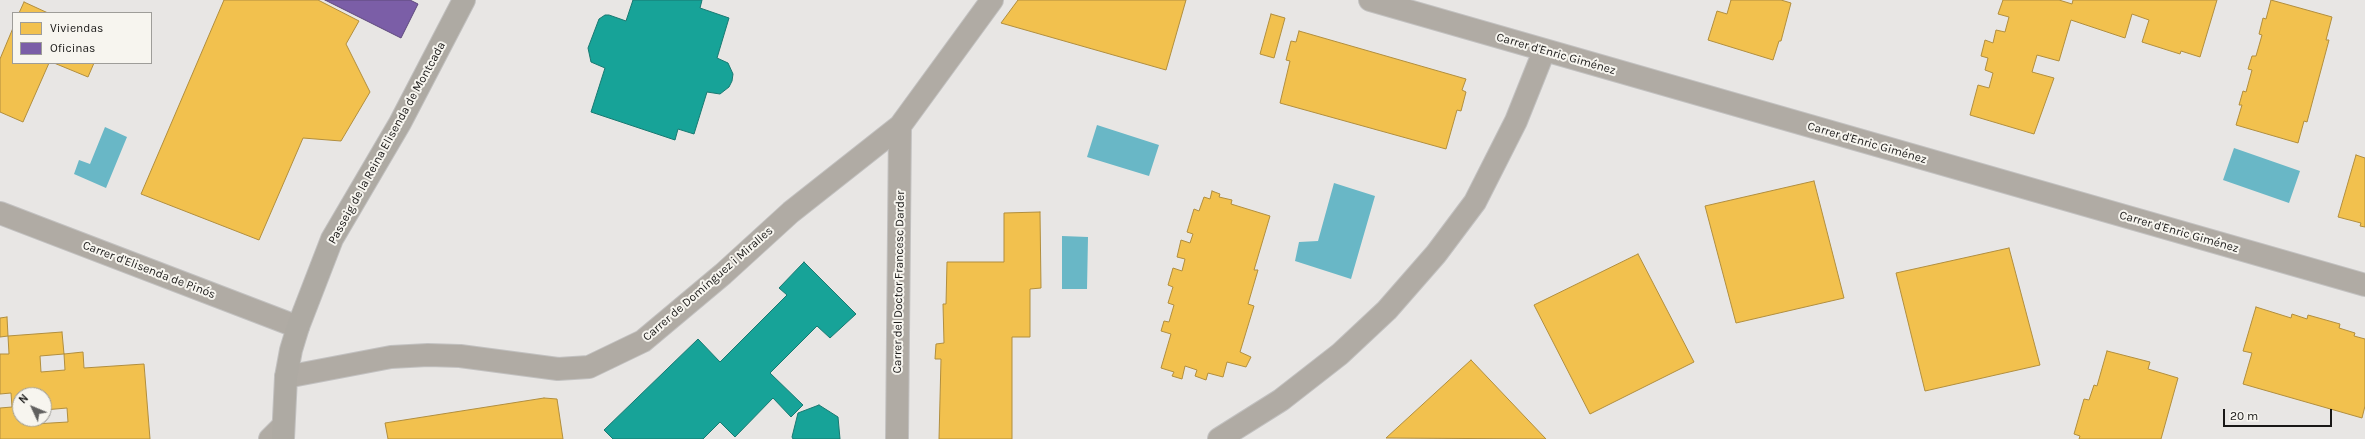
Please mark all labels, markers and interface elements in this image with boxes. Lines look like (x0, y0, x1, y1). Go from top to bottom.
legend (12, 12, 152, 64)
text: Viviendas (50, 21, 103, 35)
street label: Carrer d'Enric Giménez (1495, 30, 1617, 78)
street label: Passeig de la Reina Elisenda de Montcada (325, 39, 449, 247)
text: Oficinas (50, 41, 95, 55)
street label: Carrer d'Enric Giménez (1806, 119, 1928, 167)
street label: Carrer del Doctor Francesc Darder (890, 190, 908, 374)
street label: Carrer d'Enric Giménez (2118, 208, 2240, 256)
street label: Carrer de Domínguez i Miralles (640, 224, 776, 344)
street label: Carrer d'Elisenda de Pinós (81, 238, 217, 302)
north arrow (12, 387, 52, 427)
text: N (16, 392, 31, 406)
scale bar (2225, 401, 2334, 427)
text: 20 m (2230, 409, 2258, 423)

